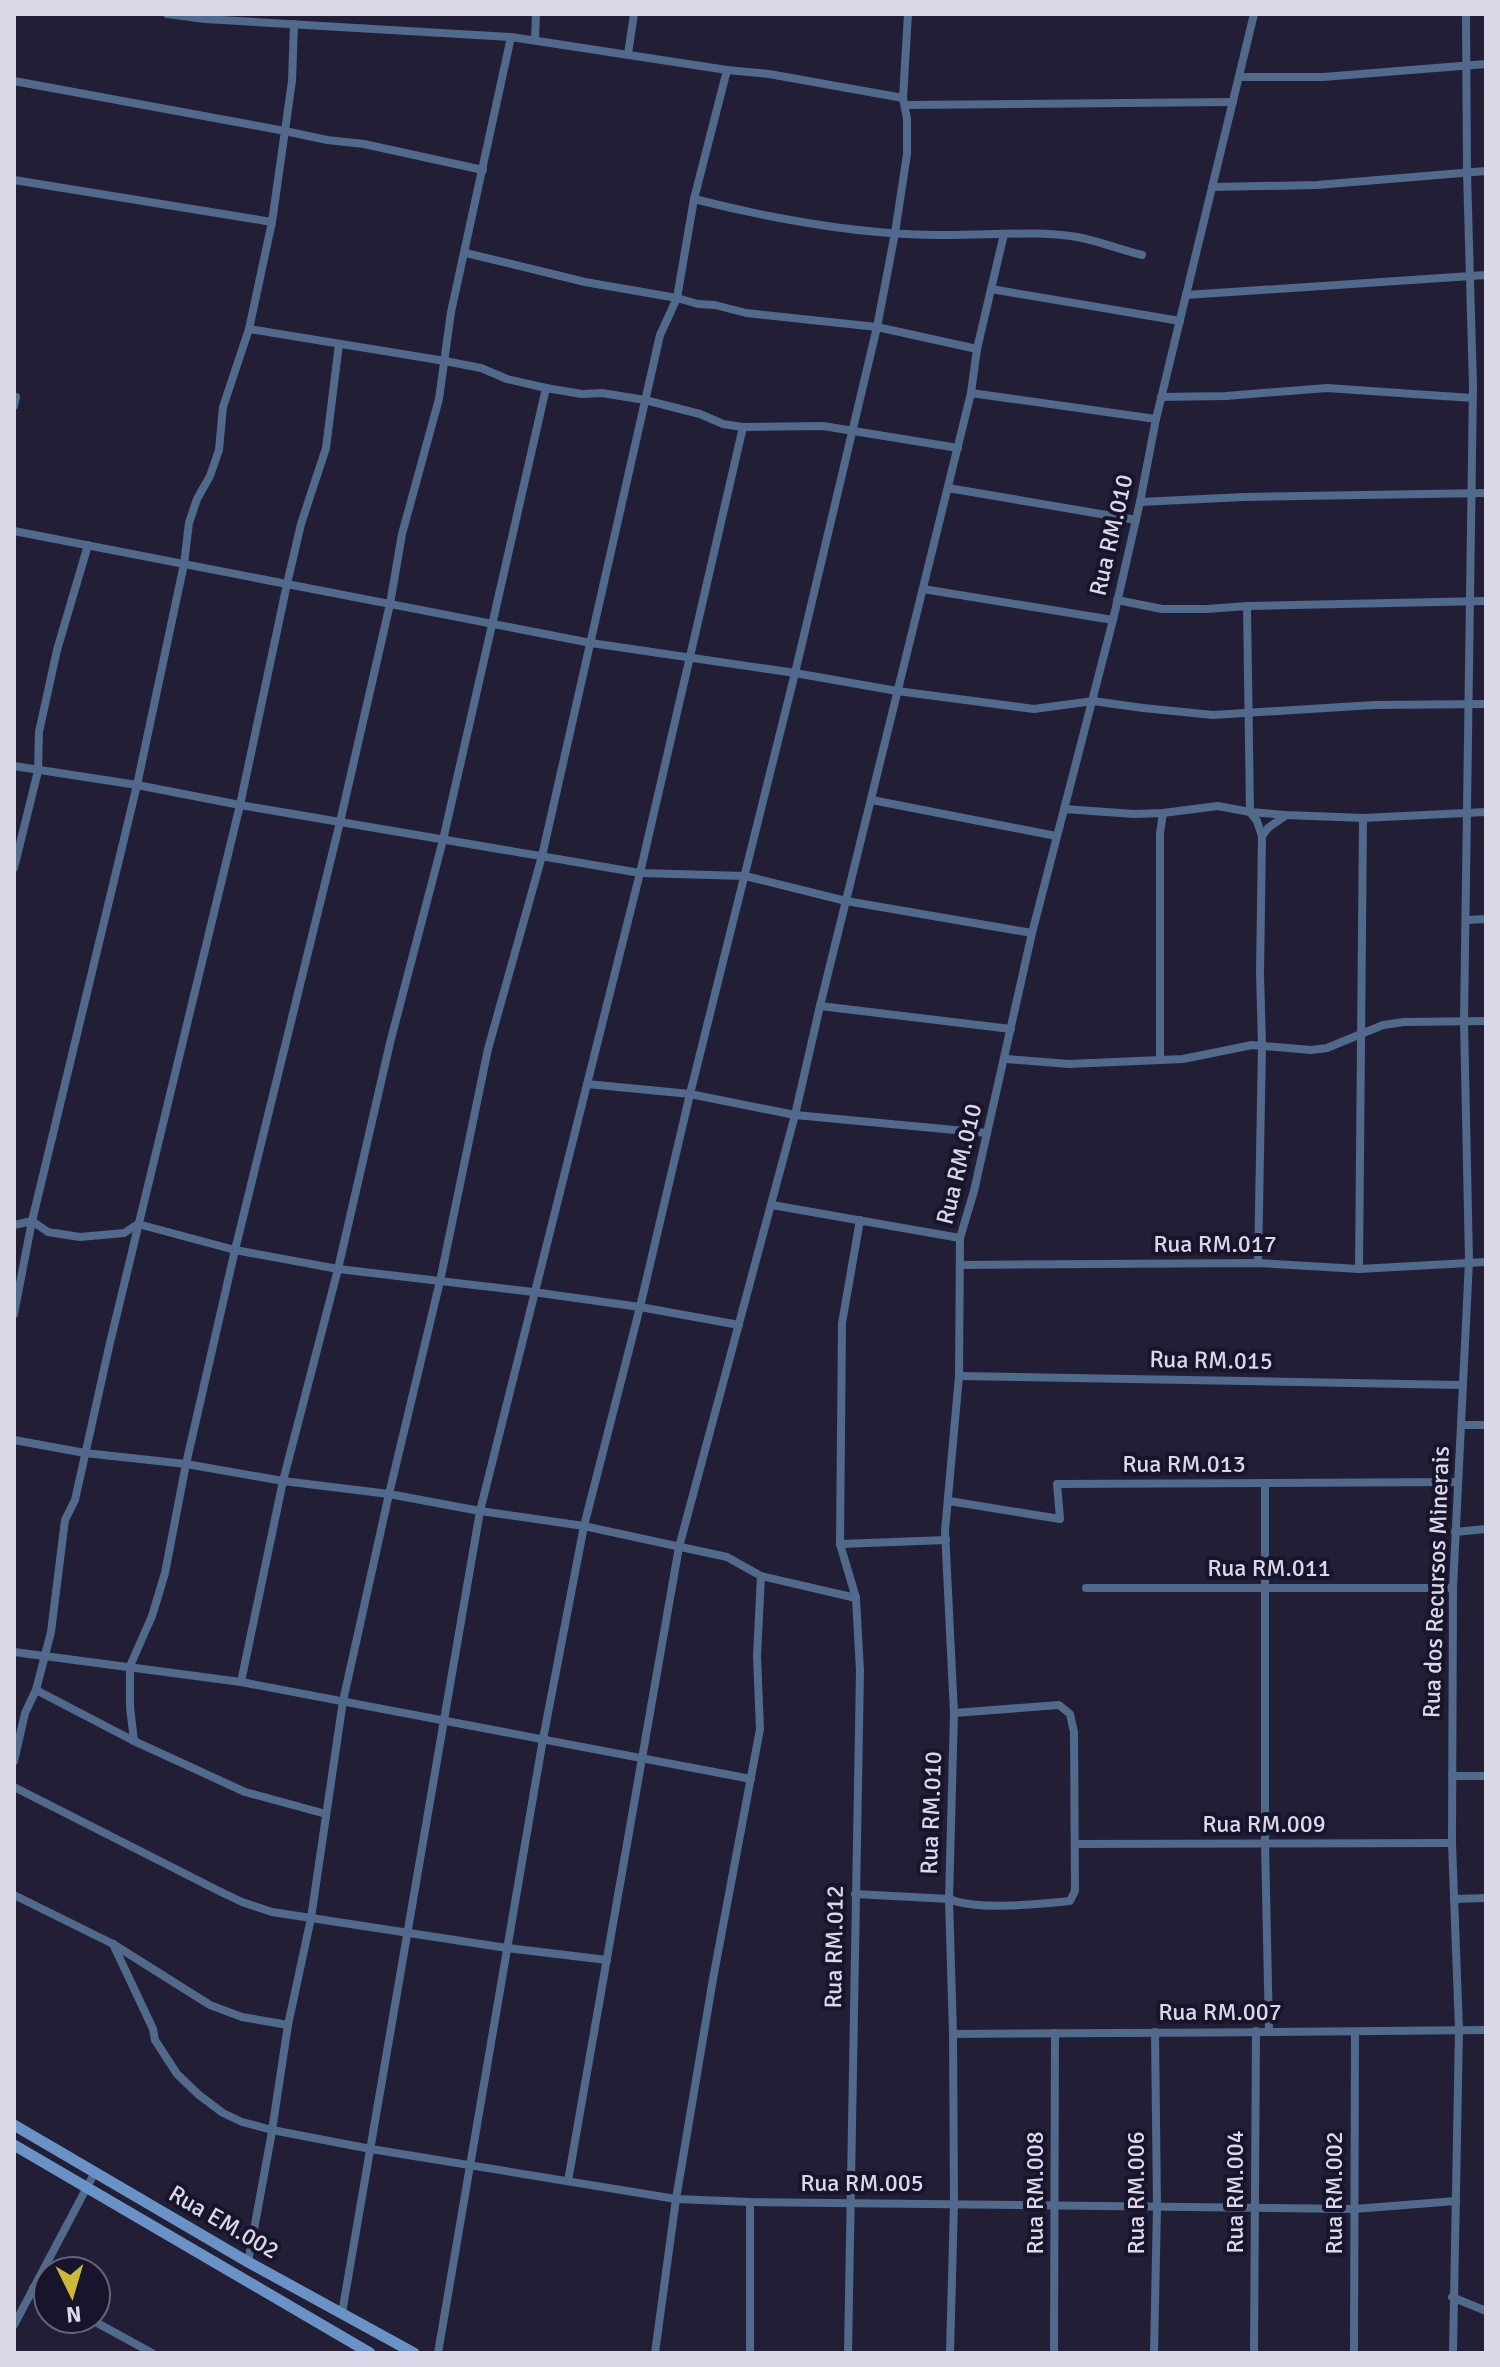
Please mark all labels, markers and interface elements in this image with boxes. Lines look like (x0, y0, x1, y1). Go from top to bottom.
street label: Rua RM.010 (1082, 471, 1140, 599)
street label: Rua RM.010 (930, 1100, 988, 1228)
street label: Rua RM.017 (1153, 1229, 1277, 1259)
street label: Rua RM.015 (1149, 1344, 1273, 1376)
street label: Rua dos Recursos Minerais (1416, 1445, 1456, 1719)
street label: Rua RM.013 (1122, 1449, 1246, 1479)
street label: Rua RM.011 (1207, 1553, 1331, 1583)
street label: Rua RM.010 (914, 1751, 948, 1875)
street label: Rua RM.009 (1202, 1809, 1326, 1839)
street label: Rua RM.012 (818, 1885, 850, 2009)
street label: Rua RM.007 (1158, 1997, 1282, 2027)
street label: Rua RM.004 (1220, 2130, 1250, 2254)
street label: Rua RM.008 (1020, 2131, 1050, 2255)
street label: Rua RM.006 (1121, 2131, 1151, 2255)
street label: Rua RM.002 (1319, 2131, 1349, 2255)
street label: Rua RM.005 (800, 2168, 924, 2198)
street label: Rua EM.002 (163, 2178, 285, 2266)
north arrow (32, 2255, 112, 2335)
text: N (65, 2300, 83, 2329)

